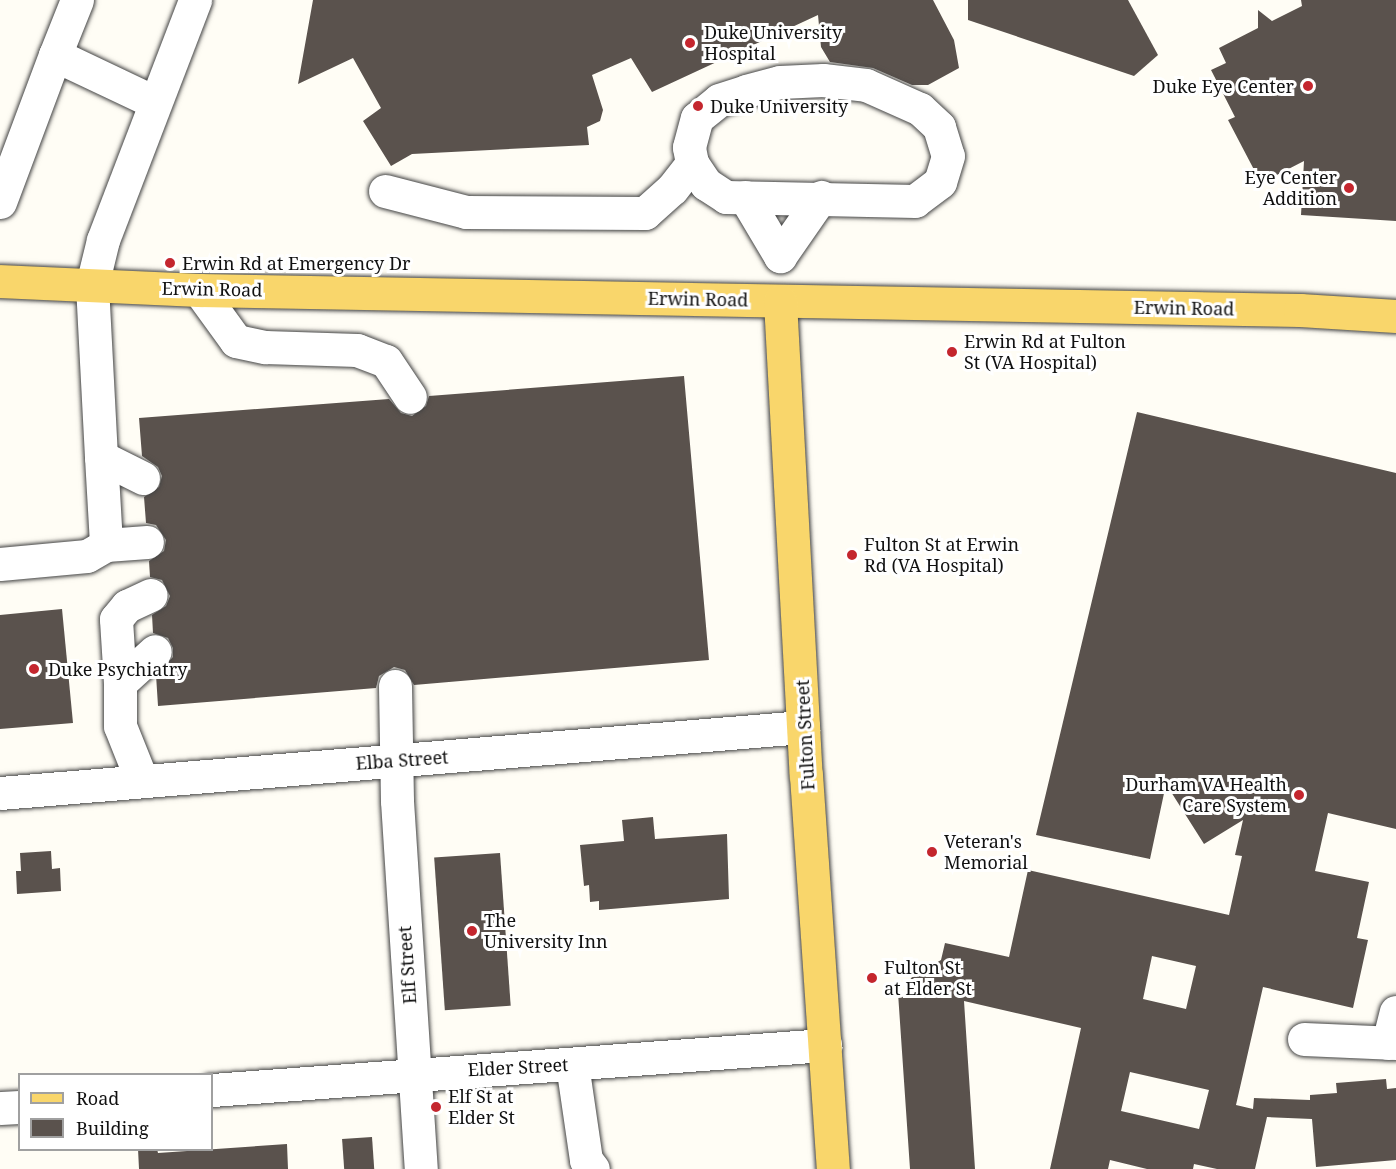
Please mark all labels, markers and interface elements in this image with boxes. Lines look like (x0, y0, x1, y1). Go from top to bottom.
place label: Duke University Hospital (704, 22, 842, 64)
marker: Duke University Hospital (681, 34, 699, 52)
place label: Duke Eye Center (1153, 75, 1294, 97)
marker: Duke Eye Center (1299, 77, 1317, 95)
place label: Duke University (710, 95, 848, 117)
marker: Duke University (691, 99, 705, 113)
place label: Eye Center Addition (1245, 167, 1337, 210)
marker: Eye Center Addition (1342, 181, 1356, 195)
place label: Erwin Rd at Emergency Dr (182, 252, 410, 274)
marker: Erwin Rd at Emergency Dr (163, 256, 177, 270)
street label: Erwin Road (162, 277, 262, 301)
street label: Erwin Road (648, 287, 748, 311)
street label: Erwin Road (1134, 296, 1234, 320)
place label: Erwin Rd at Fulton St (VA Hospital) (964, 331, 1126, 374)
marker: Erwin Rd at Fulton St (VA Hospital) (945, 345, 959, 359)
place label: Fulton St at Erwin Rd (VA Hospital) (864, 534, 1019, 576)
marker: Fulton St at Erwin Rd (VA Hospital) (845, 548, 859, 562)
place label: Duke Psychiatry (48, 658, 187, 680)
marker: Duke Psychiatry (25, 660, 43, 678)
street label: Fulton Street (791, 679, 819, 791)
street label: Elba Street (355, 746, 449, 774)
place label: Durham VA Health Care System (1125, 774, 1287, 816)
marker: Durham VA Health Care System (1292, 788, 1306, 802)
place label: Veteran's Memorial (944, 831, 1028, 874)
marker: Veteran's Memorial (925, 845, 939, 859)
place label: The University Inn (484, 910, 608, 952)
marker: The University Inn (465, 924, 479, 938)
street label: Elf Street (393, 925, 421, 1005)
place label: Fulton St at Elder St (884, 957, 972, 1000)
marker: Fulton St at Elder St (865, 971, 879, 985)
street label: Elder Street (467, 1054, 569, 1080)
legend (18, 1073, 213, 1151)
text: Road (76, 1086, 119, 1110)
place label: Elf St at Elder St (448, 1086, 515, 1128)
marker: Elf St at Elder St (429, 1100, 443, 1114)
text: Building (76, 1116, 149, 1140)

